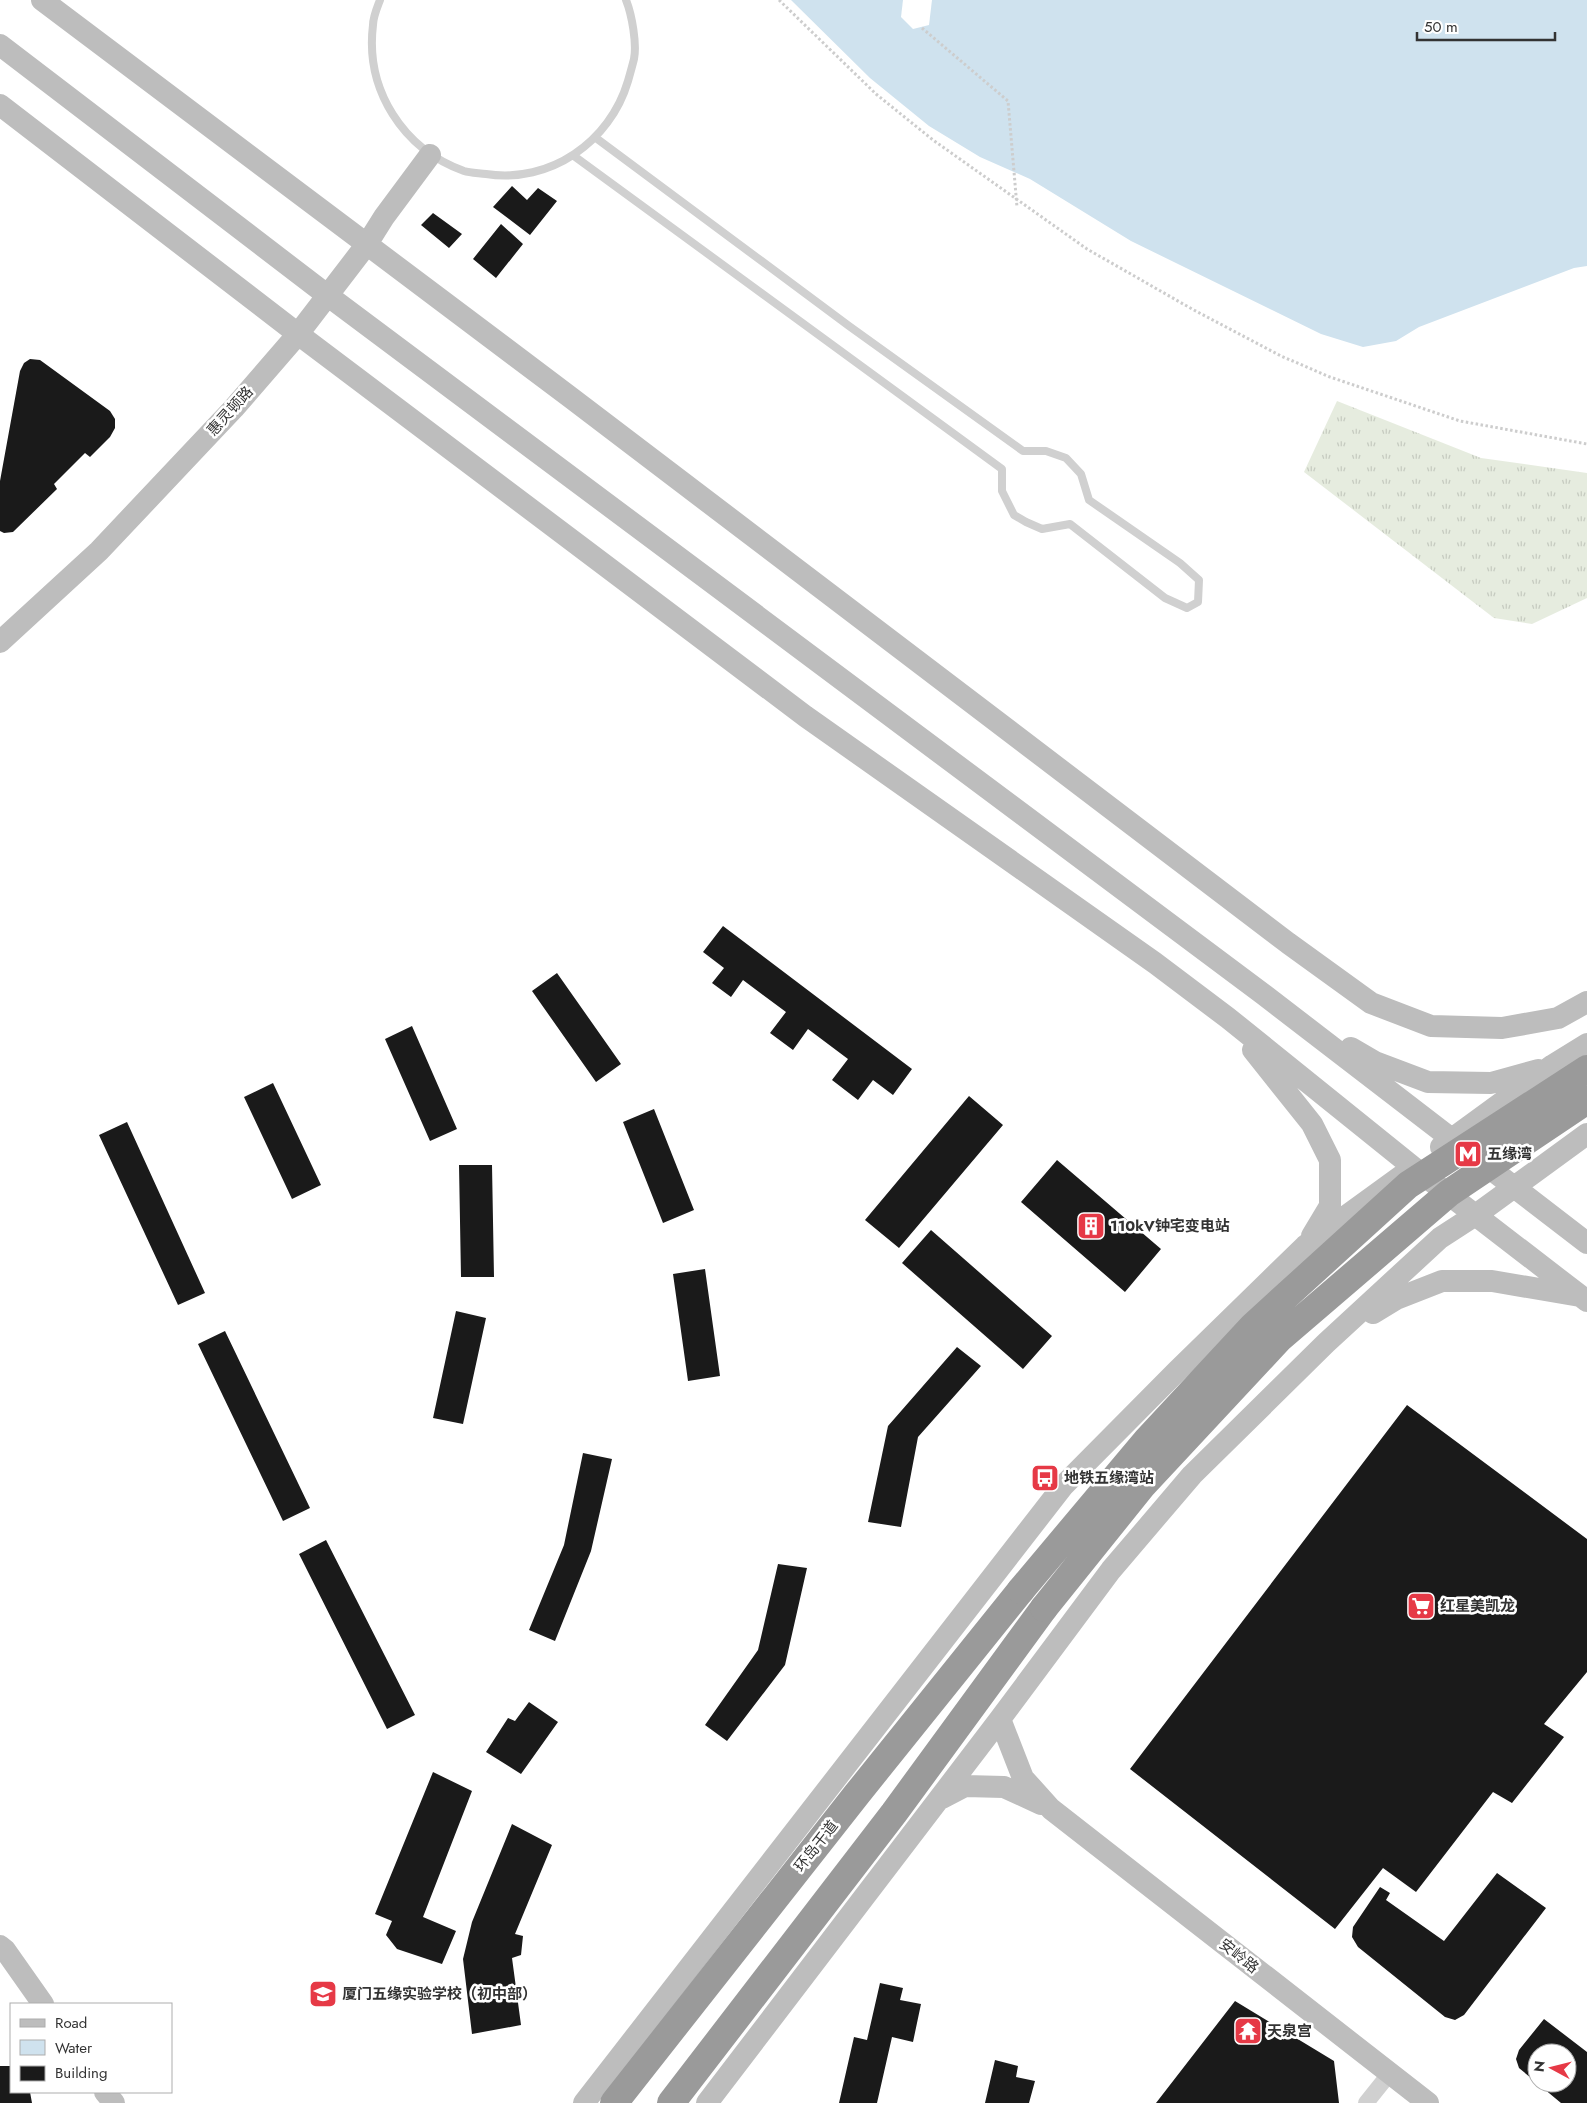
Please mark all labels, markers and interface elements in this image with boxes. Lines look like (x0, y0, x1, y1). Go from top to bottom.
scale bar (1417, 10, 1554, 42)
text: 50 m (1424, 16, 1458, 38)
street label: 惠灵顿路 (202, 381, 258, 441)
metro station icon: 五缘湾 (1453, 1139, 1483, 1169)
place label: 五缘湾 (1487, 1143, 1532, 1165)
building icon: 110kV钟宅变电站 (1076, 1211, 1106, 1241)
place label: 110kV钟宅变电站 (1110, 1215, 1230, 1237)
bus stop icon: 地铁五缘湾站 (1030, 1463, 1060, 1493)
place label: 地铁五缘湾站 (1064, 1467, 1154, 1489)
supermarket icon: 红星美凯龙 (1406, 1591, 1436, 1621)
place label: 红星美凯龙 (1440, 1595, 1515, 1617)
street label: 环岛干道 (789, 1816, 843, 1876)
street label: 安岭路 (1214, 1933, 1264, 1979)
school or university icon: 厦门五缘实验学校（初中部） (308, 1979, 338, 2009)
place label: 厦门五缘实验学校（初中部） (342, 1983, 537, 2005)
legend (10, 2003, 172, 2093)
text: Road (55, 2012, 87, 2034)
temple icon: 天泉宫 (1233, 2016, 1263, 2046)
place label: 天泉宫 (1267, 2020, 1312, 2042)
text: Water (55, 2037, 93, 2059)
north arrow (1527, 2043, 1577, 2093)
text: N (1528, 2060, 1550, 2073)
text: Building (55, 2062, 107, 2084)

